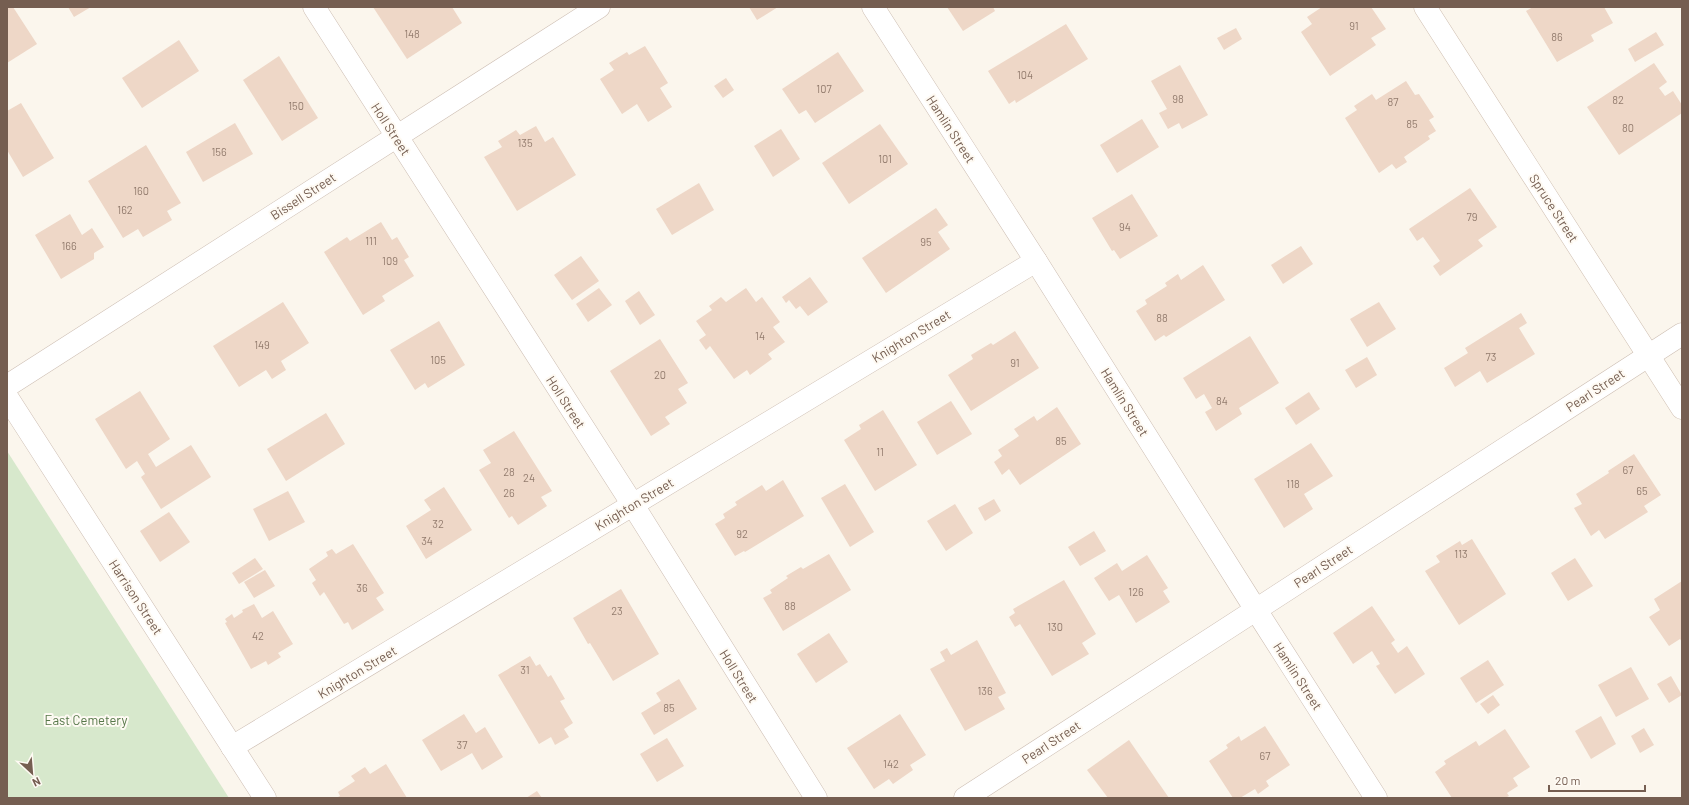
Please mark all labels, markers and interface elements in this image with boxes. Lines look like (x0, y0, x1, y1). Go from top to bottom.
house number: 91 (1349, 19, 1359, 32)
house number: 148 (404, 27, 420, 40)
house number: 86 (1551, 30, 1563, 43)
house number: 104 (1017, 68, 1033, 81)
house number: 107 (816, 82, 832, 95)
street label: Hamlin Street (923, 92, 979, 166)
house number: 98 (1172, 92, 1184, 105)
house number: 82 (1612, 93, 1624, 106)
house number: 87 (1388, 95, 1398, 108)
house number: 150 (288, 99, 304, 112)
street label: Holl Street (368, 100, 414, 158)
house number: 85 (1406, 117, 1418, 130)
house number: 80 (1622, 121, 1634, 134)
house number: 135 (517, 136, 533, 149)
house number: 156 (211, 145, 227, 158)
house number: 101 (878, 152, 892, 165)
street label: Bissell Street (267, 169, 339, 223)
street label: Spruce Street (1526, 171, 1582, 245)
house number: 160 (133, 184, 149, 197)
house number: 162 (117, 203, 133, 216)
house number: 79 (1467, 210, 1478, 223)
house number: 94 (1119, 220, 1131, 233)
house number: 111 (365, 234, 377, 247)
house number: 95 (920, 235, 932, 248)
house number: 166 (61, 239, 77, 252)
house number: 109 (382, 254, 398, 267)
street label: Knighton Street (869, 306, 953, 366)
house number: 88 (1156, 311, 1168, 324)
house number: 14 (755, 329, 765, 342)
house number: 149 (254, 338, 270, 351)
house number: 73 (1486, 350, 1496, 363)
house number: 105 (430, 353, 446, 366)
house number: 91 (1010, 356, 1020, 369)
street label: Hamlin Street (1098, 365, 1152, 439)
street label: Pearl Street (1563, 365, 1627, 415)
house number: 20 (654, 368, 666, 381)
street label: Holl Street (543, 373, 589, 431)
house number: 84 (1216, 394, 1228, 407)
house number: 85 (1055, 434, 1067, 447)
house number: 11 (876, 445, 884, 458)
house number: 67 (1623, 463, 1633, 476)
house number: 28 (503, 465, 515, 478)
house number: 24 (523, 471, 535, 484)
street label: Knighton Street (592, 474, 676, 534)
house number: 118 (1286, 477, 1300, 490)
house number: 65 (1636, 484, 1648, 497)
house number: 26 (503, 486, 515, 499)
house number: 32 (432, 517, 444, 530)
house number: 92 (736, 527, 748, 540)
house number: 34 (421, 534, 433, 547)
street label: Pearl Street (1291, 541, 1355, 591)
house number: 113 (1454, 547, 1468, 560)
street label: Harrison Street (106, 556, 166, 638)
house number: 36 (356, 581, 368, 594)
house number: 126 (1128, 585, 1144, 598)
house number: 88 (784, 599, 796, 612)
house number: 23 (611, 604, 623, 617)
house number: 130 (1047, 620, 1063, 633)
house number: 42 (252, 629, 264, 642)
street label: Hamlin Street (1270, 639, 1326, 713)
street label: Knighton Street (315, 642, 399, 702)
street label: Holl Street (716, 646, 762, 706)
house number: 31 (520, 663, 530, 676)
house number: 136 (977, 684, 993, 697)
house number: 85 (663, 701, 675, 714)
park label: East Cemetery (45, 712, 127, 728)
street label: Pearl Street (1019, 717, 1083, 767)
house number: 37 (457, 738, 467, 751)
house number: 67 (1260, 749, 1270, 762)
north arrow (12, 753, 52, 793)
house number: 142 (883, 757, 899, 770)
scale bar (1549, 767, 1645, 793)
text: 20 m (1555, 773, 1581, 787)
text: N (30, 775, 43, 790)

